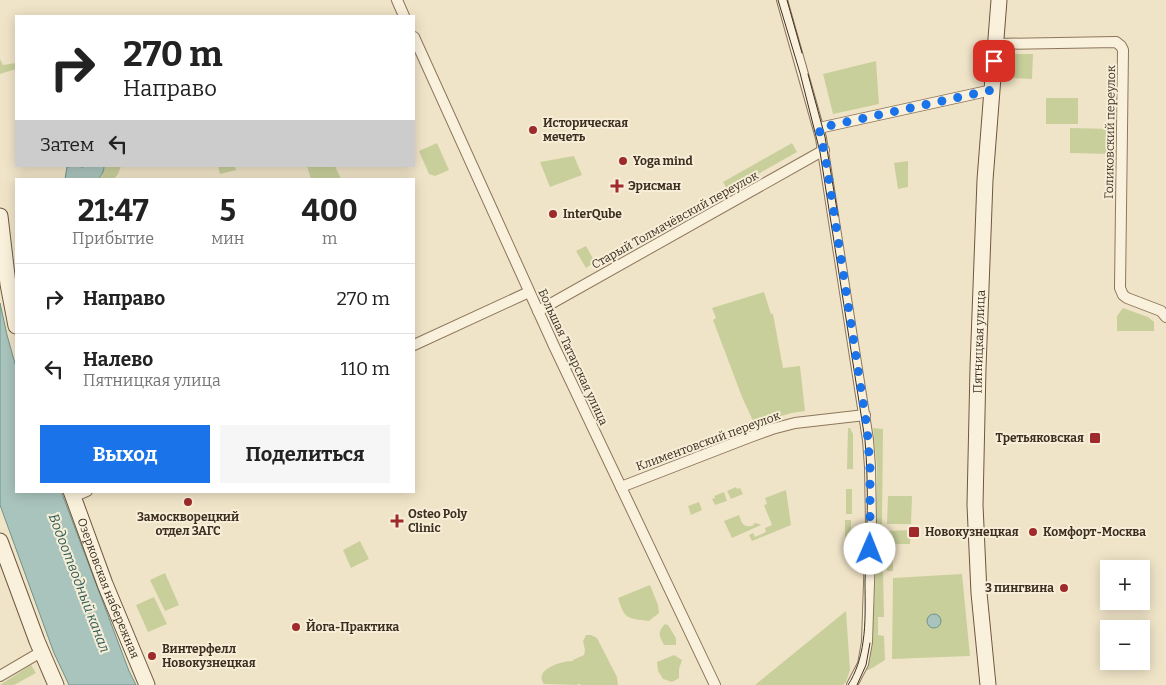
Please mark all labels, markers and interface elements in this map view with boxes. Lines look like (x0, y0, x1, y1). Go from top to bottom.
text: 270 m (123, 33, 223, 75)
icon: right (40, 35, 105, 100)
pin (973, 40, 1015, 82)
icon: arrive (980, 47, 1008, 75)
street label: Голиковский переулок (1102, 65, 1118, 199)
text: Направо (123, 75, 217, 102)
place label: Историческая мечеть (543, 116, 628, 144)
marker: Историческая мечеть (527, 124, 539, 136)
icon: left (104, 130, 132, 158)
text: Затем (40, 133, 94, 156)
place label: Yoga mind (633, 154, 694, 168)
marker: Yoga mind (617, 155, 629, 167)
street label: Старый Толмачёвский переулок (589, 168, 761, 272)
marker: Эрисман (610, 179, 624, 193)
place label: Эрисман (628, 179, 681, 193)
text: 21:47 (78, 193, 149, 229)
text: 5 (220, 193, 236, 229)
text: 400 (302, 193, 358, 229)
place label: InterQube (563, 207, 622, 221)
marker: InterQube (547, 208, 559, 220)
text: Прибытие (72, 229, 154, 248)
text: мин (211, 229, 244, 248)
text: m (322, 229, 337, 248)
icon: right (40, 285, 68, 313)
text: Направо (83, 287, 165, 310)
text: 270 m (337, 287, 390, 310)
street label: Большая Татарская улица (535, 287, 611, 428)
street label: Пятницкая улица (970, 289, 988, 393)
text: Налево (83, 348, 153, 371)
icon: left (40, 355, 68, 383)
text: 110 m (340, 357, 390, 380)
text: Пятницкая улица (83, 371, 221, 390)
street label: Климентовский переулок (634, 408, 782, 474)
button: Выход (40, 425, 210, 483)
button: Поделиться (220, 425, 390, 483)
place label: Третьяковская (995, 431, 1084, 445)
marker: Третьяковская (1088, 431, 1102, 445)
marker: Замоскворецкий отдел ЗАГС (182, 496, 194, 508)
place label: Osteo Poly Clinic (408, 507, 468, 535)
place label: Замоскворецкий отдел ЗАГС (137, 510, 239, 538)
water label: Водоотводный канал (45, 511, 113, 655)
marker: Osteo Poly Clinic (390, 514, 404, 528)
street label: Озерковская набережная (74, 516, 142, 661)
position arrow (843, 522, 895, 574)
marker: Новокузнецкая (907, 525, 921, 539)
place label: Новокузнецкая (925, 525, 1019, 539)
place label: Комфорт-Москва (1043, 525, 1146, 539)
marker: Комфорт-Москва (1027, 526, 1039, 538)
map controls (1100, 560, 1150, 670)
button: + (1100, 560, 1150, 610)
place label: 3 пингвина (985, 581, 1054, 595)
marker: 3 пингвина (1058, 582, 1070, 594)
place label: Йога-Практика (306, 618, 399, 634)
button: − (1100, 620, 1150, 670)
marker: Йога-Практика (290, 621, 302, 633)
place label: Винтерфелл Новокузнецкая (162, 642, 256, 670)
marker: Винтерфелл Новокузнецкая (146, 650, 158, 662)

